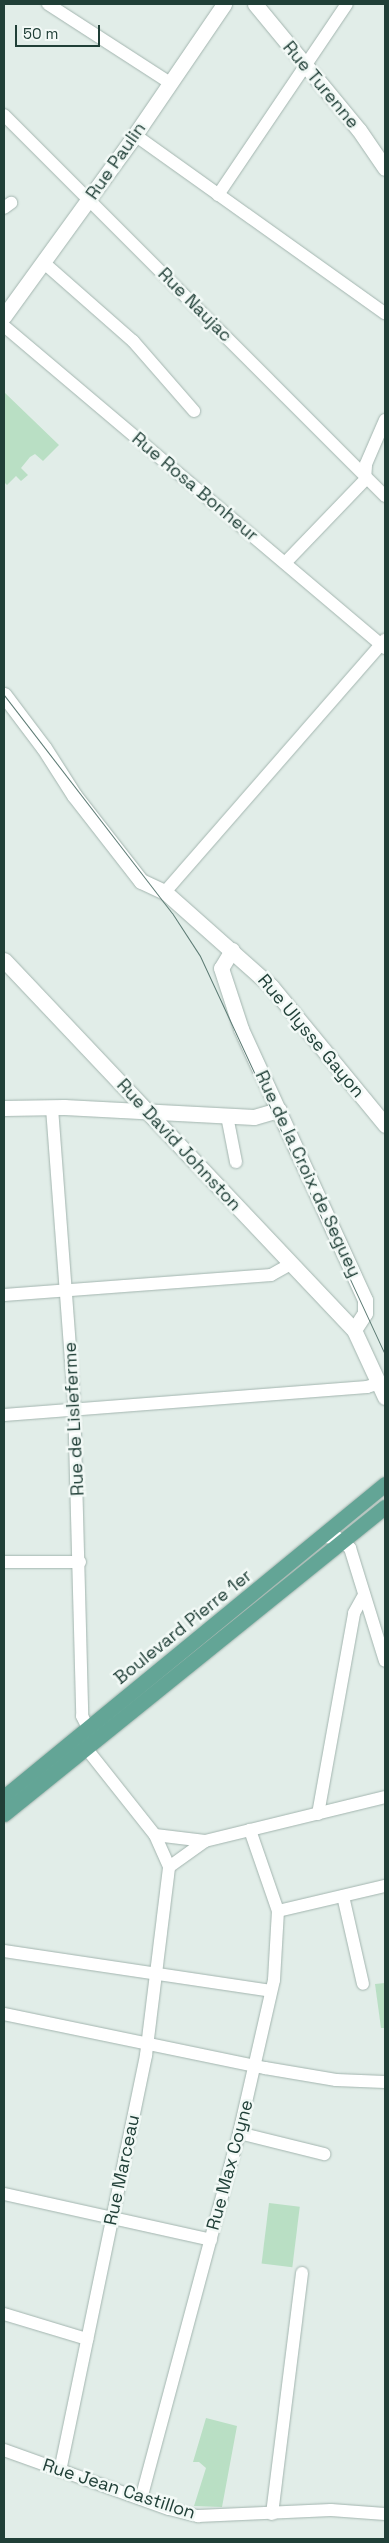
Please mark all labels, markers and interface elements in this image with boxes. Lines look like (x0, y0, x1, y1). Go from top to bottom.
scale bar (18, 15, 102, 47)
text: 50 m (23, 24, 58, 43)
street label: Rue Turenne (278, 37, 364, 133)
street label: Rue Paulin (82, 118, 150, 204)
street label: Rue Naujac (153, 263, 237, 347)
street label: Rue Rosa Bonheur (128, 428, 262, 546)
street label: Rue Ulysse Gayon (253, 970, 369, 1102)
street label: Rue de la Croix de Seguey (251, 1067, 365, 1281)
street label: Rue David Johnston (112, 1075, 246, 1215)
street label: Rue de Lisleferme (59, 1342, 89, 1496)
street label: Boulevard Pierre 1er (110, 1565, 256, 1689)
street label: Rue Max Coyne (202, 2097, 258, 2233)
street label: Rue Marceau (100, 2113, 144, 2227)
street label: Rue Jean Castillon (40, 2454, 198, 2524)

